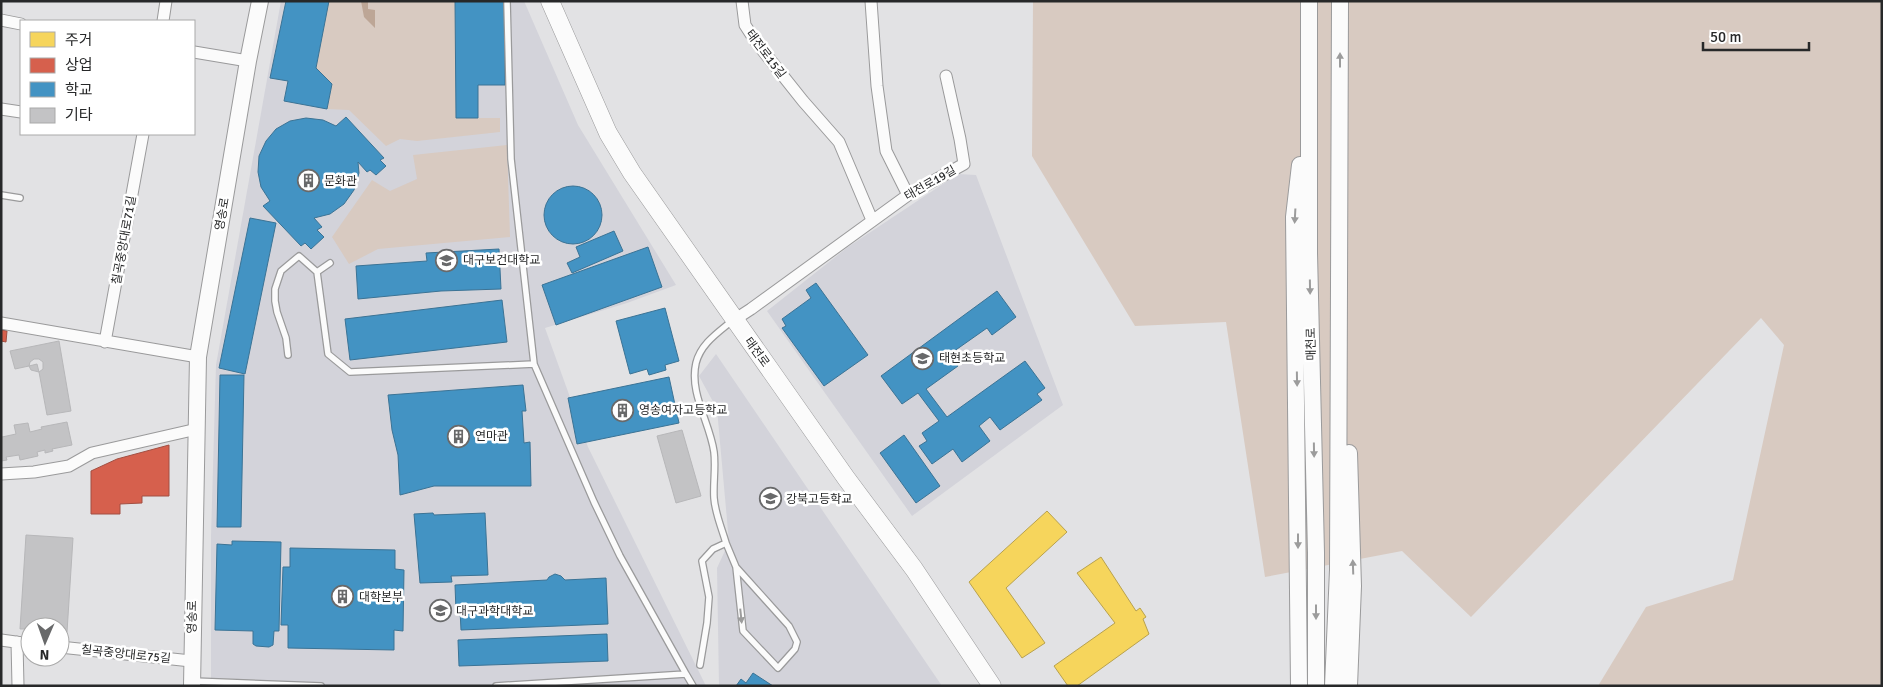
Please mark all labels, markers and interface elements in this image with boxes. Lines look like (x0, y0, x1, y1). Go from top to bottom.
legend (20, 20, 195, 135)
scale bar (1703, 20, 1809, 52)
street label: 태전로15길 (742, 27, 789, 82)
text: 50 m (1710, 28, 1741, 46)
text: 주거 (65, 31, 93, 49)
one-way arrow (1336, 52, 1344, 68)
text: 상업 (65, 56, 93, 74)
text: 학교 (65, 81, 93, 99)
text: 기타 (65, 106, 93, 124)
street label: 태전로19길 (902, 163, 959, 204)
building icon: 문화관 (296, 169, 320, 193)
place label: 문화관 (324, 174, 357, 189)
street label: 칠곡중앙대로71길 (109, 194, 140, 286)
street label: 영송로 (212, 196, 233, 232)
one-way arrow (1290, 209, 1298, 225)
school or university icon: 대구보건대학교 (435, 248, 459, 272)
place label: 대구보건대학교 (463, 253, 540, 268)
one-way arrow (1306, 279, 1314, 295)
street label: 매천로 (1304, 327, 1319, 361)
street label: 태전로 (741, 334, 772, 370)
school or university icon: 태현초등학교 (911, 346, 935, 370)
place label: 태현초등학교 (939, 351, 1005, 366)
one-way arrow (1293, 371, 1301, 387)
building icon: 영송여자고등학교 (611, 398, 635, 422)
place label: 영송여자고등학교 (639, 403, 727, 418)
building icon: 연마관 (447, 424, 471, 448)
place label: 연마관 (475, 429, 508, 444)
one-way arrow (1310, 442, 1318, 458)
school or university icon: 강북고등학교 (758, 487, 782, 511)
place label: 강북고등학교 (786, 492, 852, 507)
one-way arrow (1294, 534, 1302, 550)
one-way arrow (1348, 559, 1356, 575)
building icon: 대학본부 (331, 585, 355, 609)
place label: 대학본부 (359, 590, 403, 605)
school or university icon: 대구과학대학교 (428, 599, 452, 623)
street label: 영송로 (185, 600, 200, 634)
place label: 대구과학대학교 (456, 604, 533, 619)
one-way arrow (1312, 604, 1320, 620)
one-way arrow (737, 608, 745, 624)
north arrow (20, 617, 70, 667)
street label: 칠곡중앙대로75길 (80, 642, 172, 667)
text: N (39, 646, 50, 663)

